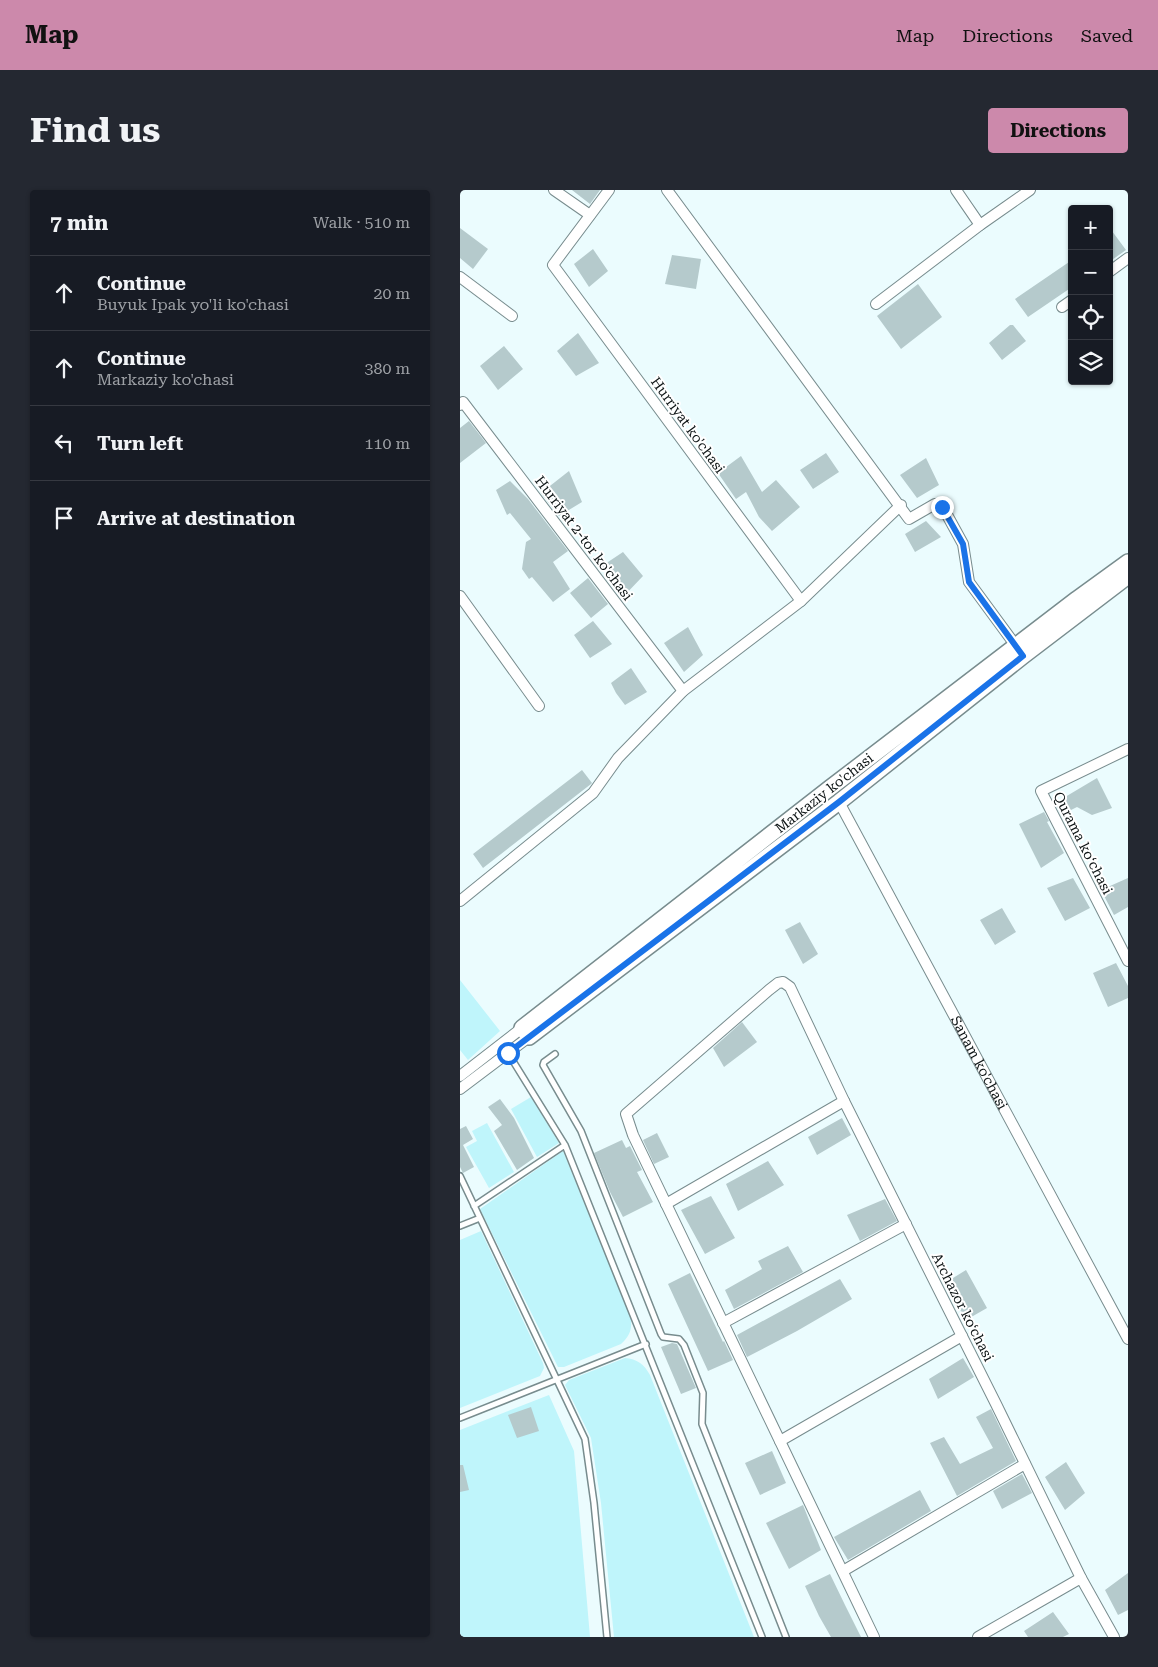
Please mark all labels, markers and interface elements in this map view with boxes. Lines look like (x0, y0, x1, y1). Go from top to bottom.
text: Map (25, 21, 79, 49)
text: Map (896, 25, 934, 46)
text: Directions (962, 25, 1053, 46)
text: Saved (1081, 25, 1133, 46)
button: Directions (988, 108, 1128, 153)
text: Find us (30, 110, 160, 151)
map controls (1068, 205, 1113, 385)
button: + (1068, 205, 1113, 250)
text: 7 min (50, 211, 108, 235)
text: Walk · 510 m (313, 213, 410, 232)
button: − (1068, 250, 1113, 295)
text: Continue (97, 272, 186, 295)
icon: ahead (50, 279, 78, 307)
text: 20 m (373, 284, 410, 303)
text: Buyuk Ipak yo'li ko'chasi (97, 295, 289, 314)
button: locate (1068, 295, 1113, 340)
button: layers (1068, 340, 1113, 385)
text: Continue (97, 347, 186, 370)
icon: ahead (50, 354, 78, 382)
text: 380 m (364, 359, 410, 378)
text: Markaziy ko'chasi (97, 370, 234, 389)
street label: Hurriyat ko'chasi (648, 374, 729, 477)
icon: left (50, 429, 78, 457)
text: Turn left (97, 432, 183, 455)
text: 110 m (364, 434, 410, 453)
street label: Hurriyat 2-tor ko'chasi (532, 473, 636, 604)
route end (931, 496, 954, 519)
icon: arrive (50, 504, 78, 532)
text: Arrive at destination (97, 507, 295, 530)
street label: Markaziy ko'chasi (772, 750, 877, 836)
street label: Qurama koʻchasi (1050, 789, 1116, 897)
street label: Sanam ko'chasi (948, 1013, 1011, 1113)
route start (497, 1042, 520, 1065)
street label: Archazor ko‘chasi (929, 1250, 997, 1364)

